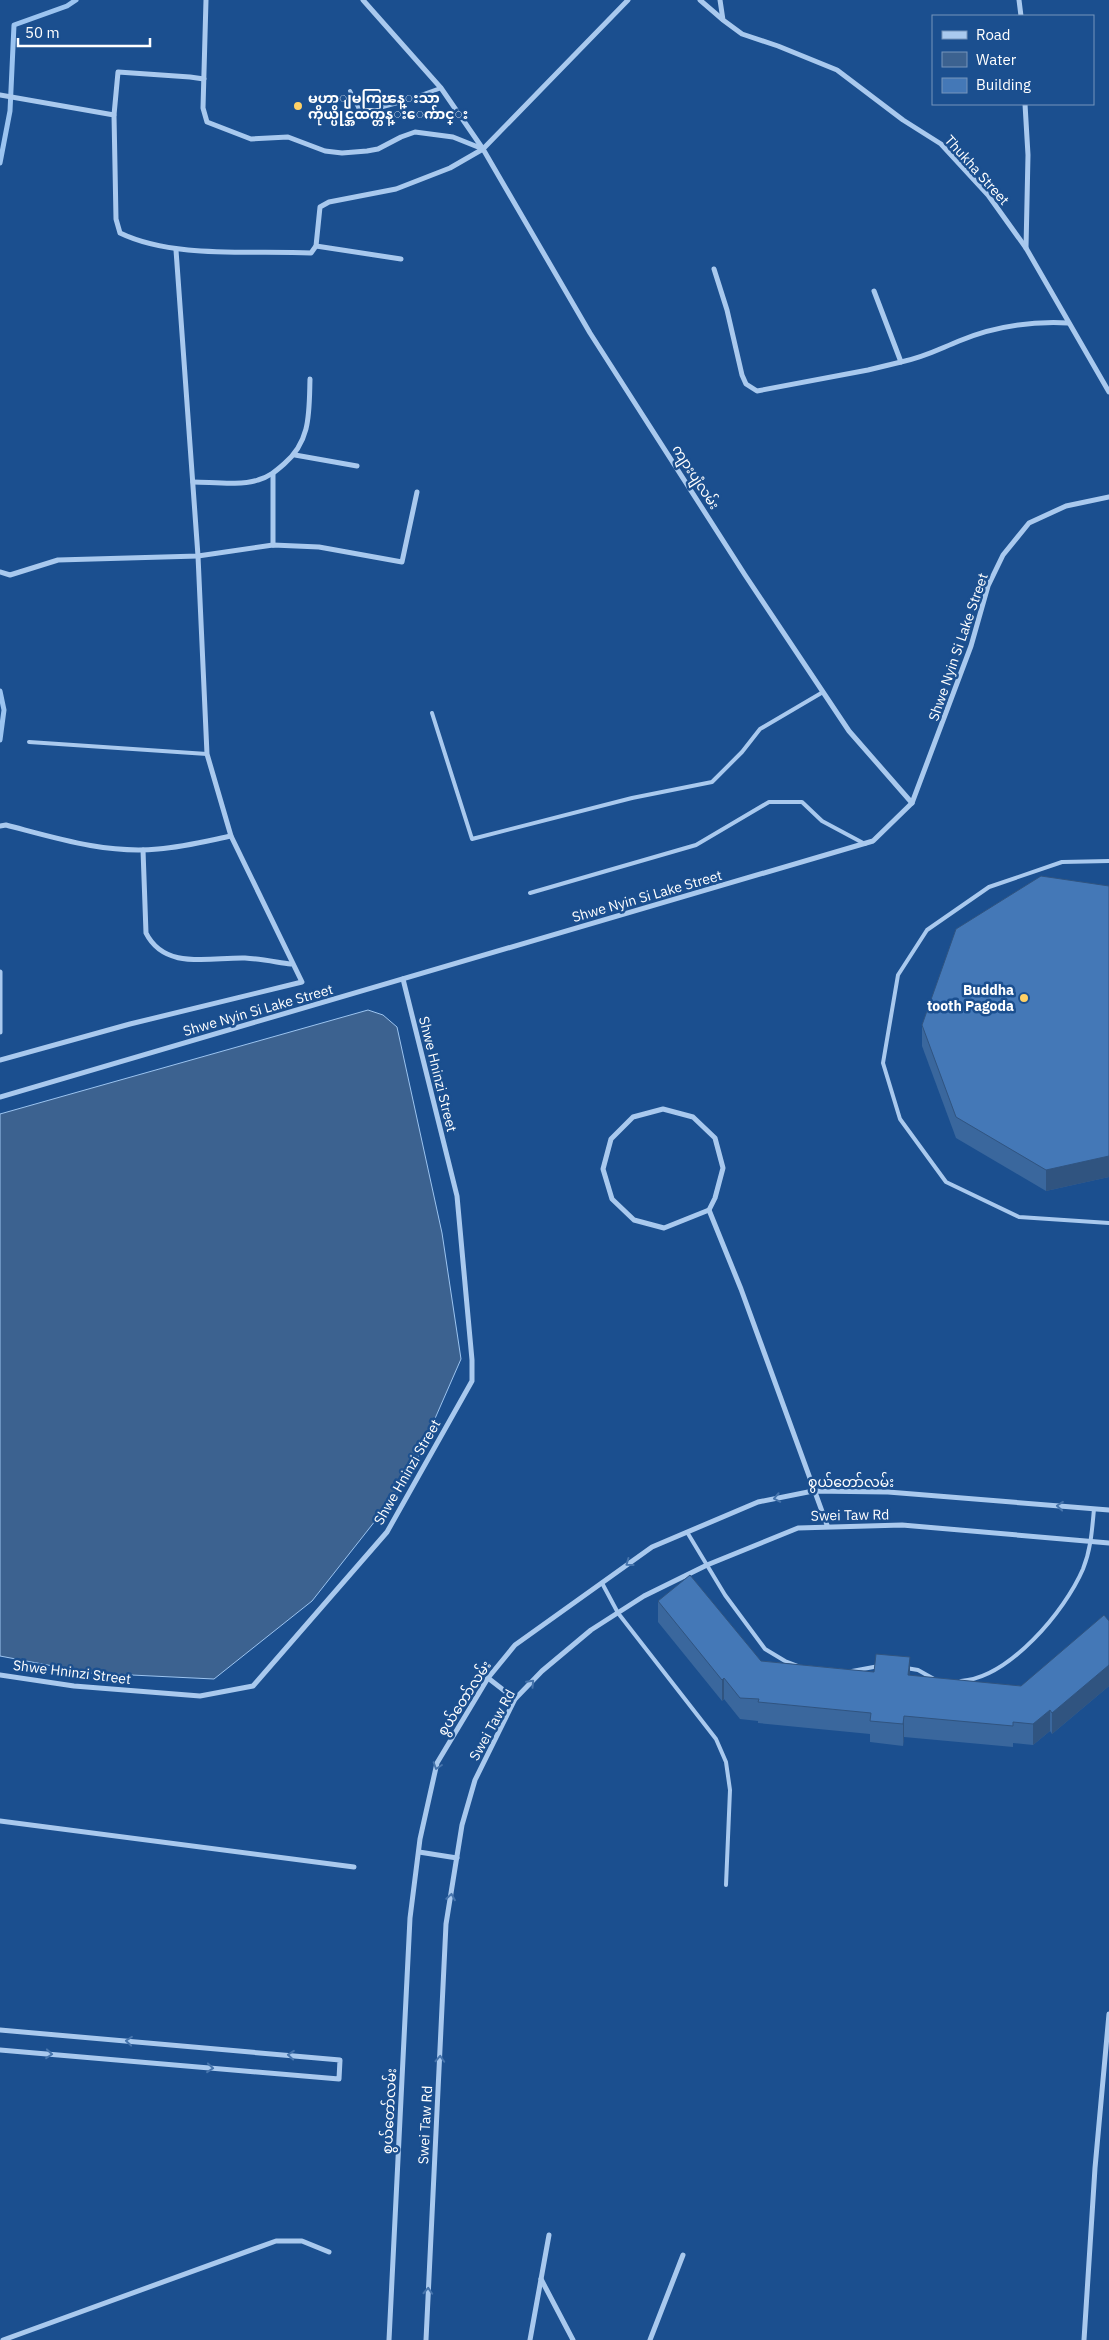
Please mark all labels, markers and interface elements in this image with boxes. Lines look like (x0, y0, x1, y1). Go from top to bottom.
scale bar (18, 15, 150, 47)
legend (932, 15, 1094, 105)
text: 50 m (25, 23, 60, 42)
text: Road (976, 25, 1011, 44)
text: Water (976, 50, 1017, 69)
text: Building (976, 75, 1031, 94)
place label: မဟာျမကြၽန္းသာ ကိုယ္ပိုင္အထက္တန္းေက်ာင္း (308, 89, 468, 126)
marker: မဟာျမကြၽန္းသာ ကိုယ္ပိုင္အထက္တန္းေက်ာင္း (292, 100, 304, 112)
street label: Thukha Street (941, 131, 1013, 209)
street label: ကျားပျံလမ်း (666, 441, 724, 514)
street label: Shwe Nyin Si Lake Street (924, 571, 992, 723)
street label: Shwe Nyin Si Lake Street (570, 866, 724, 926)
street label: Shwe Nyin Si Lake Street (181, 980, 335, 1040)
place label: Buddha tooth Pagoda (927, 981, 1014, 1015)
marker: Buddha tooth Pagoda (1018, 992, 1030, 1004)
street label: Shwe Hninzi Street (415, 1014, 461, 1134)
street label: Shwe Hninzi Street (370, 1416, 445, 1528)
street label: စွယ်တော်လမ်း (808, 1472, 894, 1493)
one-way arrow (772, 1492, 781, 1503)
one-way arrow (1056, 1501, 1064, 1512)
street label: Swei Taw Rd (810, 1505, 890, 1525)
one-way arrow (626, 1558, 635, 1566)
street label: Shwe Hninzi Street (12, 1656, 132, 1688)
street label: စွယ်တော်လမ်း (432, 1656, 497, 1740)
one-way arrow (525, 1679, 534, 1688)
street label: Swei Taw Rd (465, 1686, 519, 1764)
one-way arrow (433, 1762, 443, 1770)
one-way arrow (445, 1893, 455, 1901)
one-way arrow (125, 2036, 133, 2047)
one-way arrow (45, 2048, 53, 2059)
one-way arrow (287, 2050, 295, 2061)
one-way arrow (434, 2055, 445, 2063)
one-way arrow (207, 2062, 215, 2073)
street label: စွယ်တော်လမ်း (377, 2068, 402, 2155)
street label: Swei Taw Rd (414, 2085, 436, 2165)
one-way arrow (423, 2287, 434, 2295)

